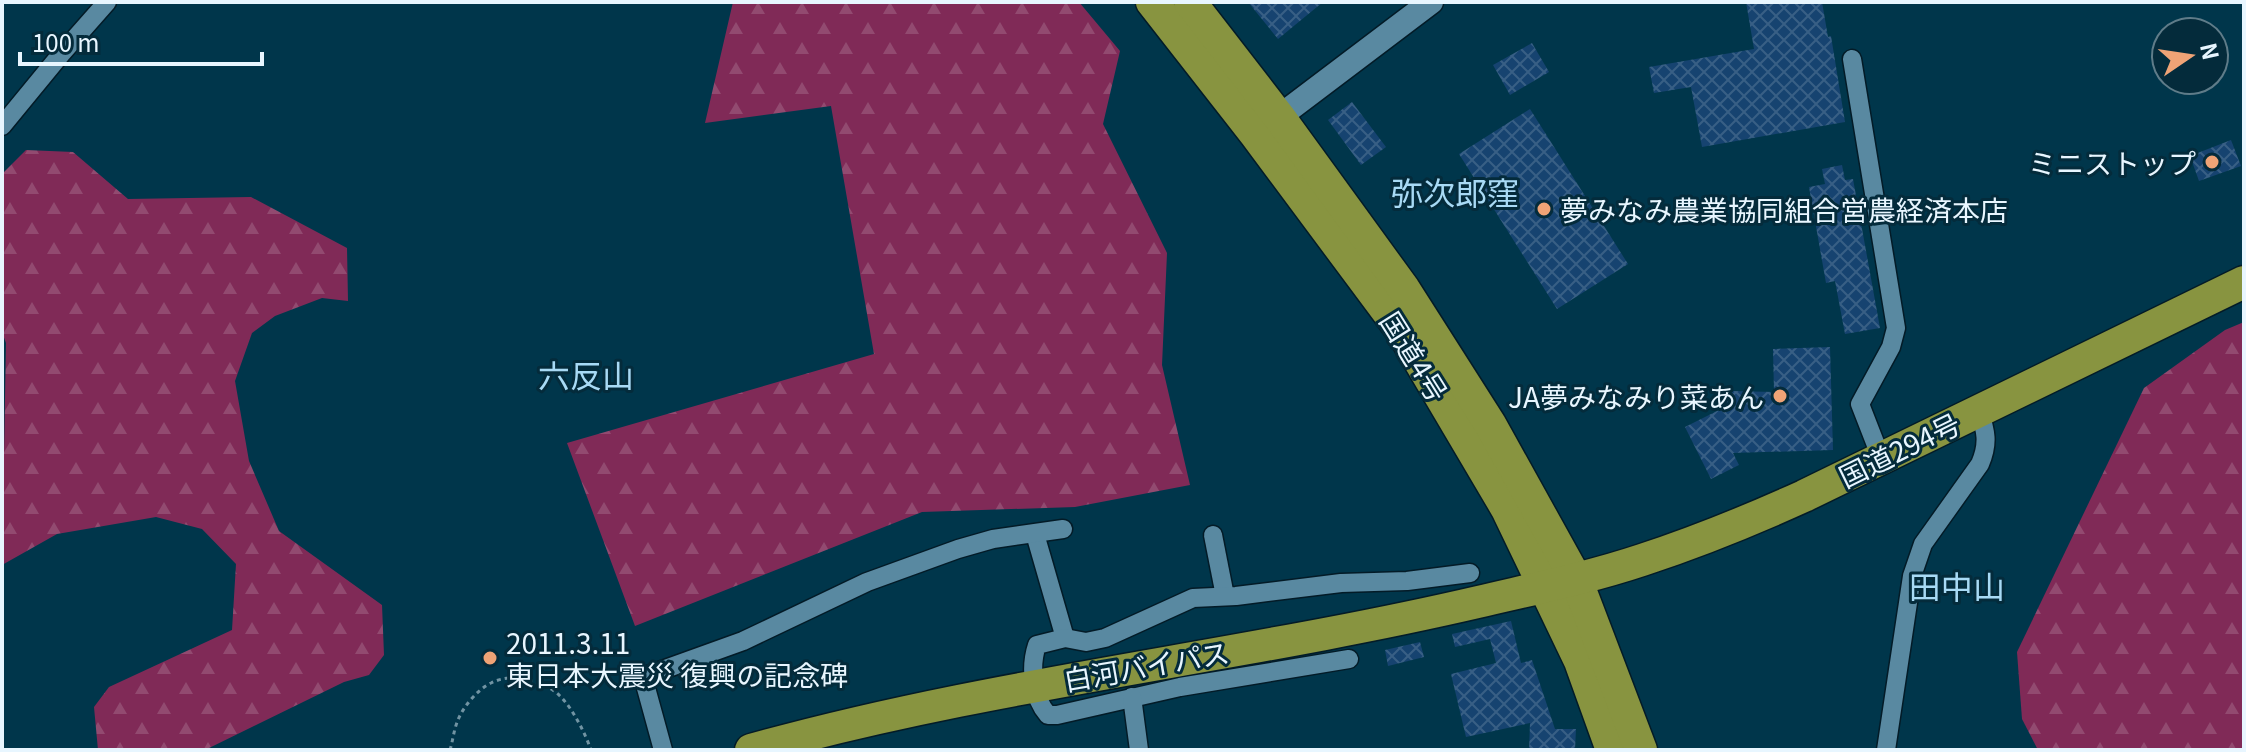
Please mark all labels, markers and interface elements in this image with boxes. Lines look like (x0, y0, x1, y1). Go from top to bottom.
scale bar (20, 16, 262, 66)
north arrow (2150, 16, 2230, 96)
text: 100 m (32, 24, 100, 59)
text: N (2194, 39, 2229, 63)
place label: ミニストップ (2028, 142, 2196, 182)
marker: ミニストップ (2203, 153, 2221, 171)
district label: 弥次郎窪 (1391, 168, 1519, 214)
place label: 夢みなみ農業協同組合営農経済本店 (1560, 189, 2008, 229)
marker: 夢みなみ農業協同組合営農経済本店 (1535, 200, 1553, 218)
street label: 国道4号 (1372, 303, 1458, 409)
district label: 六反山 (538, 351, 634, 397)
place label: JA夢みなみり菜あん (1508, 376, 1764, 416)
marker: JA夢みなみり菜あん (1771, 387, 1789, 405)
street label: 国道294号 (1832, 402, 1966, 496)
district label: 田中山 (1909, 562, 2005, 608)
place label: 2011.3.11 東日本大震災 復興の記念碑 (506, 622, 848, 694)
street label: 白河バイパス (1060, 631, 1232, 699)
marker: 2011.3.11 東日本大震災 復興の記念碑 (481, 649, 499, 667)

